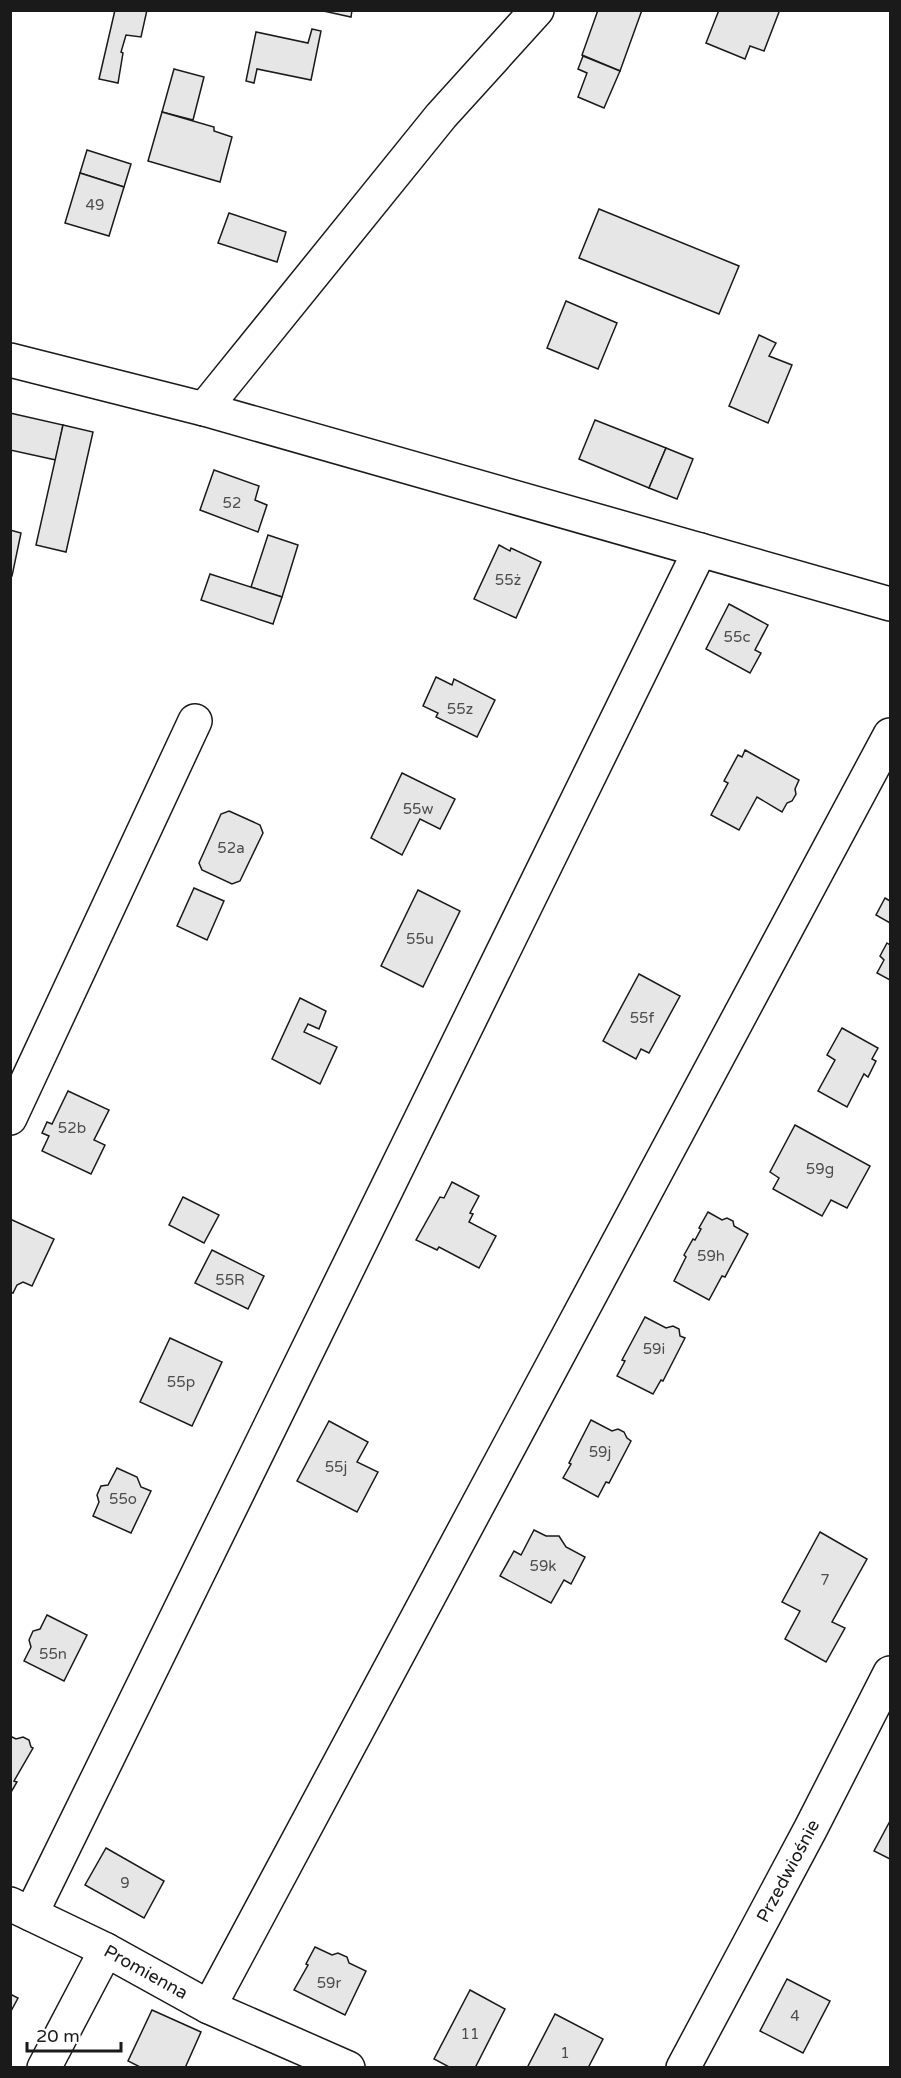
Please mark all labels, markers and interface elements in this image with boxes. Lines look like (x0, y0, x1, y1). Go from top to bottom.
house number: 49 (86, 196, 104, 214)
house number: 52 (223, 494, 241, 512)
house number: 55ż (495, 571, 521, 589)
house number: 55c (724, 628, 750, 646)
house number: 55z (447, 700, 473, 718)
house number: 55w (403, 800, 433, 818)
house number: 52a (217, 839, 245, 857)
house number: 55u (406, 930, 434, 948)
house number: 55f (630, 1009, 655, 1027)
house number: 52b (58, 1119, 86, 1137)
house number: 59g (806, 1160, 834, 1178)
house number: 59h (697, 1247, 725, 1265)
house number: 55R (215, 1271, 245, 1289)
house number: 59i (643, 1340, 665, 1358)
house number: 55p (167, 1373, 195, 1391)
house number: 59j (589, 1443, 611, 1461)
house number: 55j (325, 1458, 347, 1476)
house number: 55o (109, 1490, 137, 1508)
house number: 59k (529, 1557, 557, 1575)
house number: 7 (820, 1571, 830, 1589)
house number: 55n (39, 1645, 67, 1663)
street label: Przedwiośnie (752, 1816, 824, 1926)
house number: 9 (120, 1874, 130, 1892)
street label: Promienna (100, 1940, 192, 2004)
house number: 59r (317, 1974, 342, 1992)
house number: 4 (790, 2007, 800, 2025)
scale bar (27, 2015, 122, 2053)
text: 20 m (36, 2025, 80, 2047)
house number: 11 (461, 2025, 479, 2043)
house number: 1 (560, 2044, 570, 2062)

